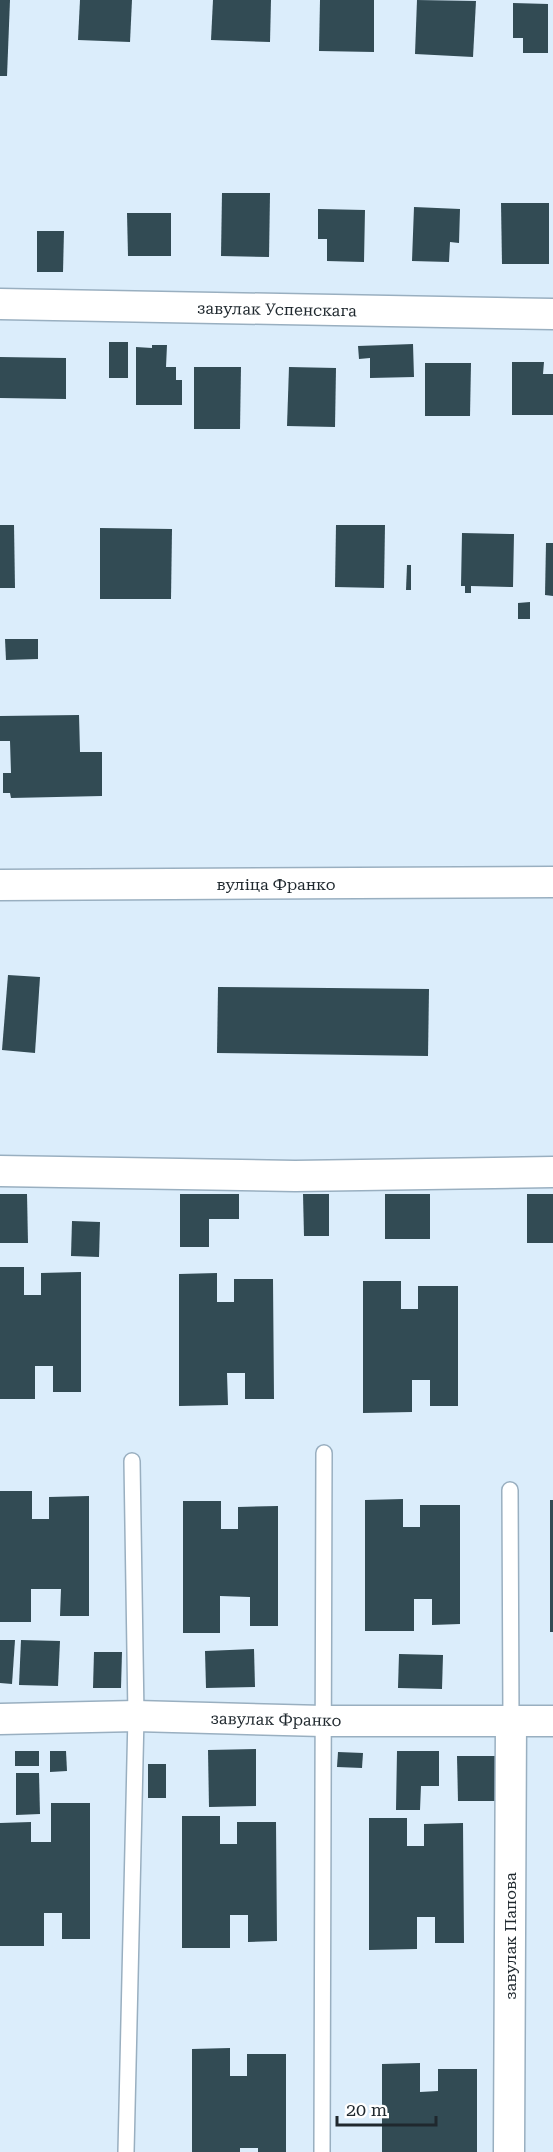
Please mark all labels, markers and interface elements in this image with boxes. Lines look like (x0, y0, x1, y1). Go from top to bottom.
street label: завулак Успенскага (197, 299, 357, 320)
street label: вуліца Франко (216, 875, 336, 894)
street label: завулак Франко (210, 1709, 342, 1730)
street label: завулак Папова (501, 1872, 520, 2000)
scale bar (337, 2089, 436, 2127)
text: 20 m (346, 2099, 387, 2120)

